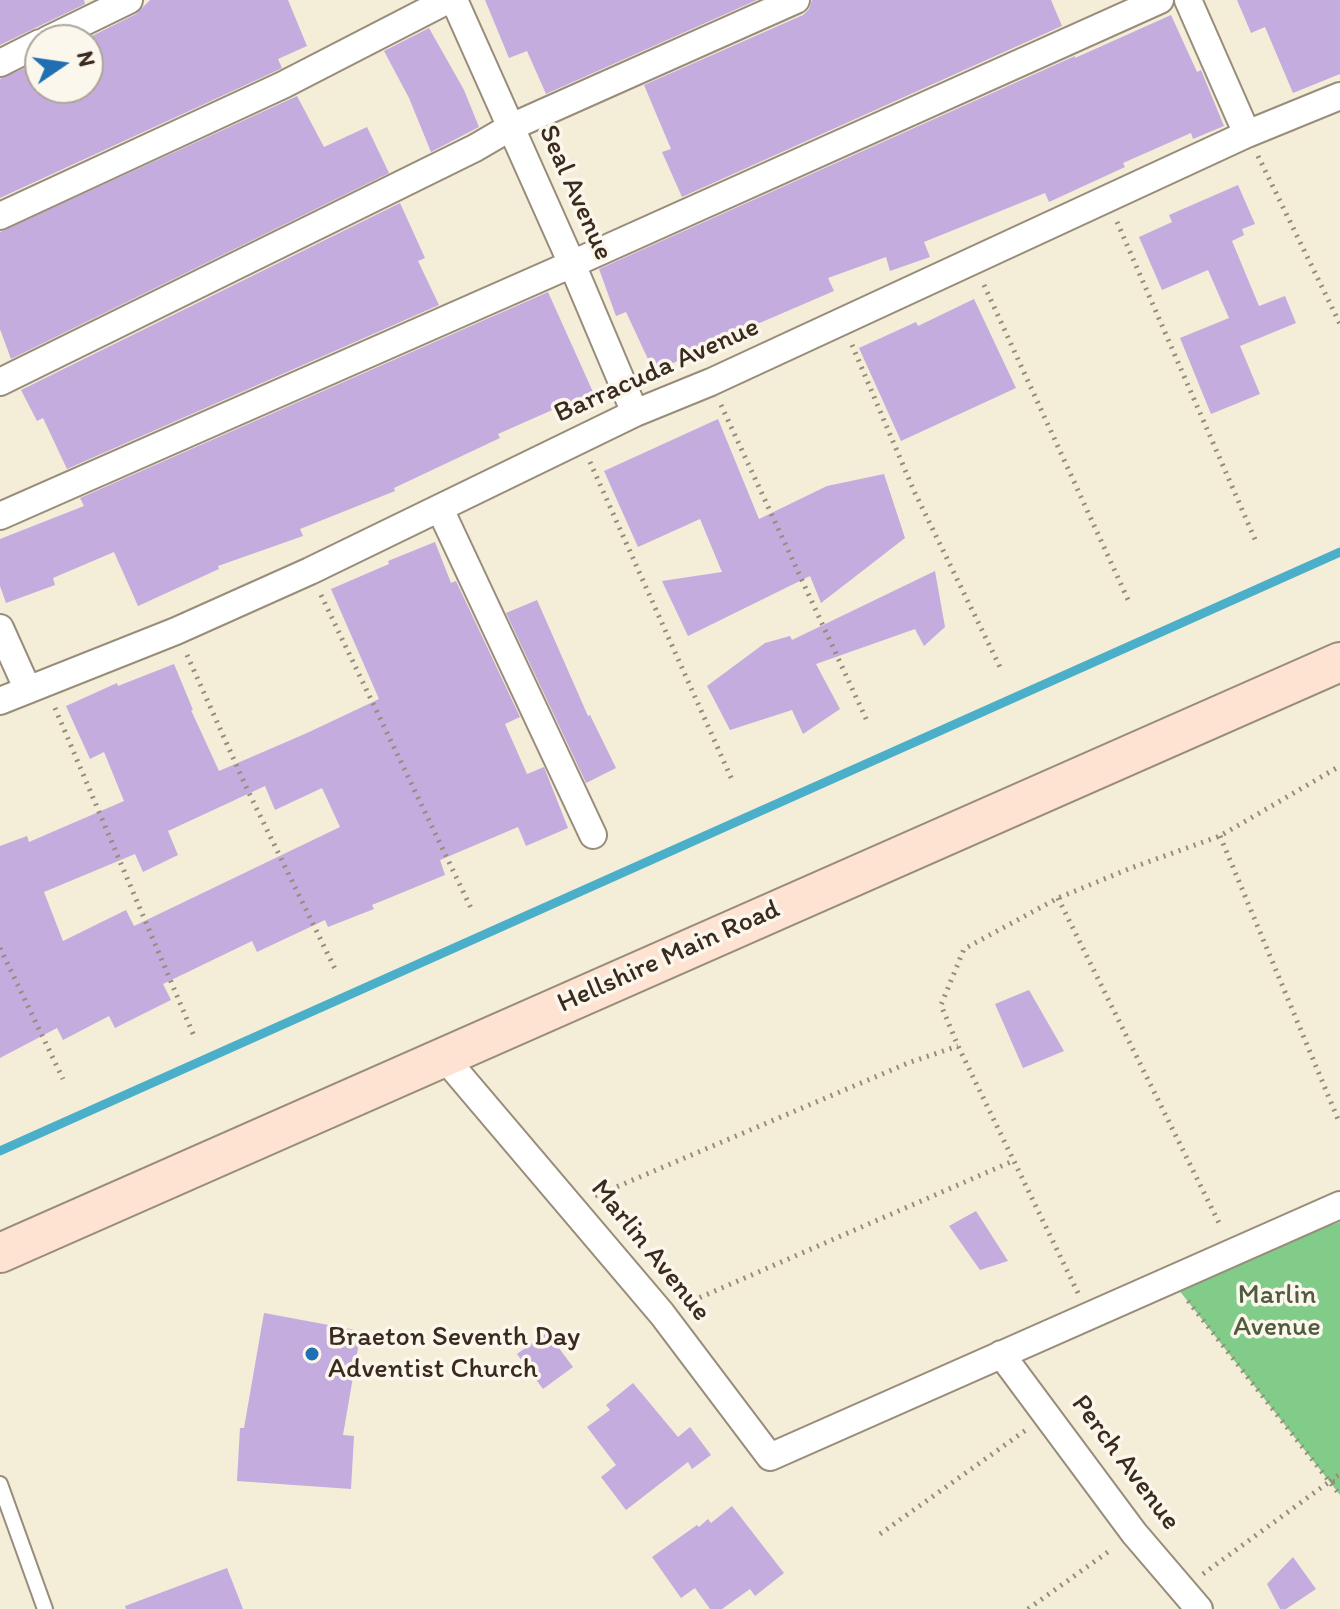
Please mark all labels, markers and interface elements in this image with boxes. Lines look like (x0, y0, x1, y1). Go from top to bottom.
north arrow (24, 24, 104, 104)
text: N (71, 49, 101, 69)
street label: Seal Avenue (530, 120, 620, 266)
street label: Barracuda Avenue (549, 311, 765, 431)
street label: Hellshire Main Road (553, 893, 785, 1021)
street label: Marlin Avenue (583, 1173, 717, 1329)
park label: Marlin Avenue (1233, 1279, 1321, 1345)
place label: Braeton Seventh Day Adventist Church (328, 1321, 580, 1387)
marker: Braeton Seventh Day Adventist Church (303, 1345, 321, 1363)
street label: Perch Avenue (1063, 1389, 1187, 1537)

